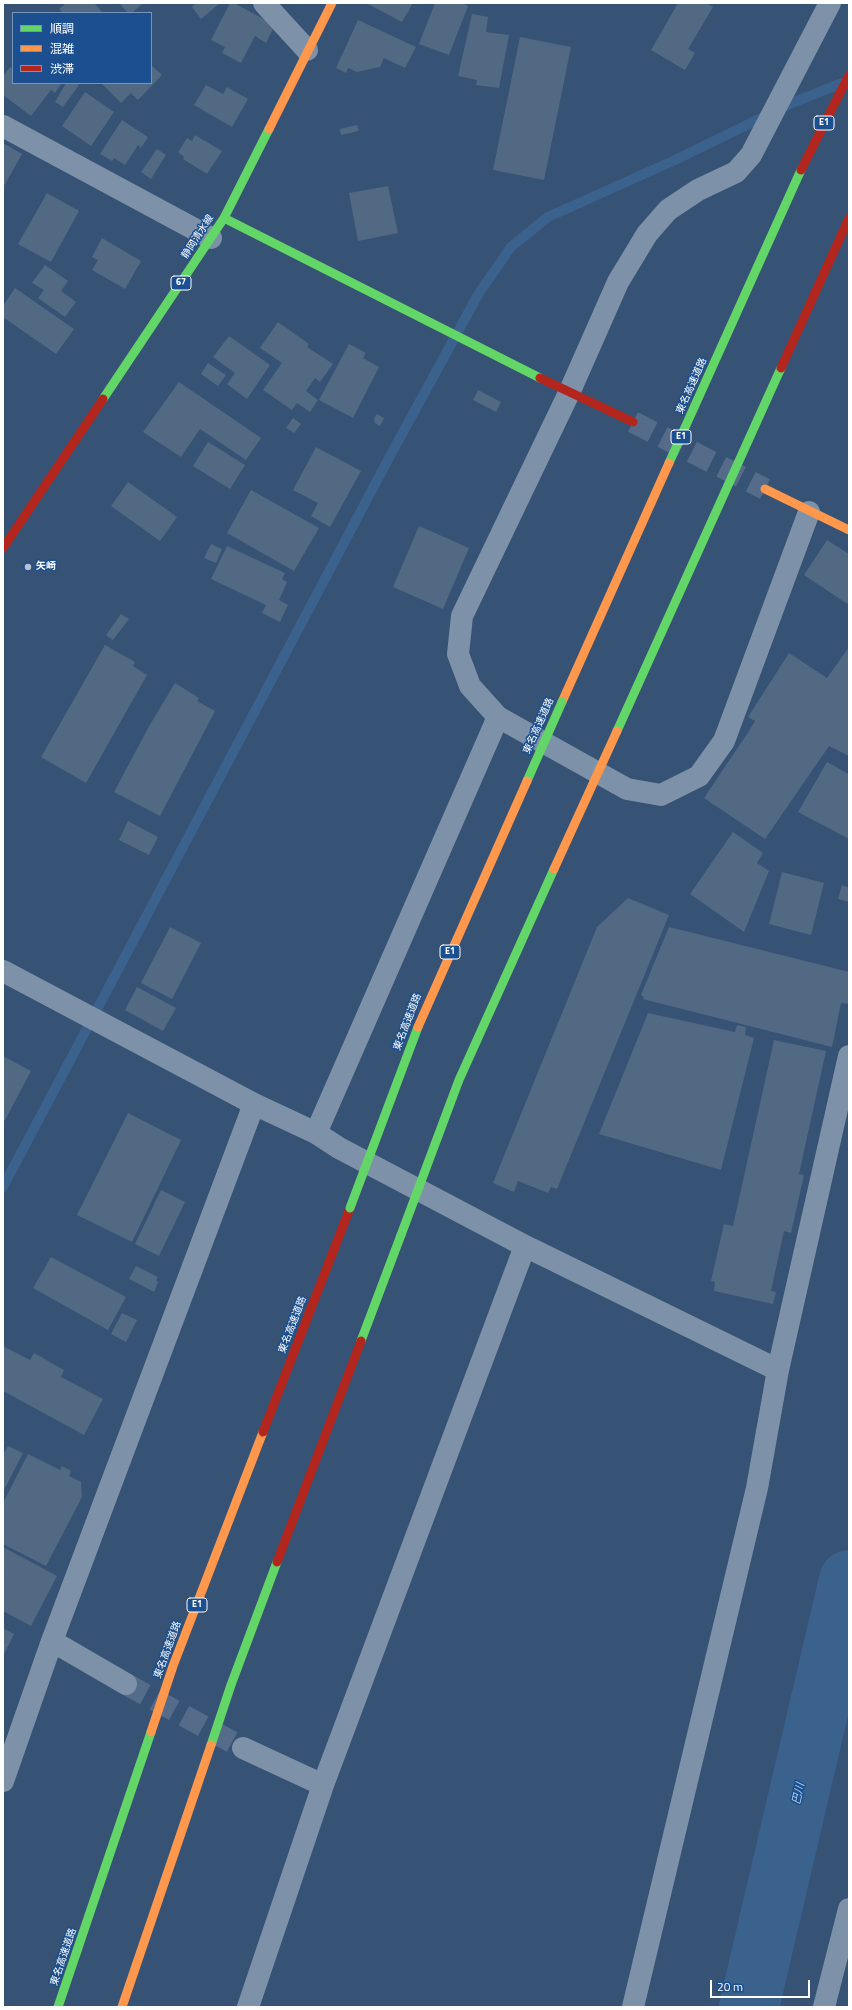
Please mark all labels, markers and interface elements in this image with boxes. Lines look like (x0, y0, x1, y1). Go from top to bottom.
legend (12, 12, 152, 84)
text: 順調 (50, 19, 74, 38)
text: 混雑 (50, 39, 74, 58)
text: 渋滞 (50, 59, 74, 78)
road number: E1 (814, 116, 834, 130)
street label: 静岡清水線 (179, 213, 217, 261)
road number: 67 (171, 276, 191, 290)
street label: 東名高速道路 (674, 356, 710, 416)
road number: E1 (671, 430, 691, 444)
place label: 矢崎 (36, 561, 56, 573)
marker: 矢崎 (23, 562, 33, 572)
street label: 東名高速道路 (521, 696, 557, 756)
road number: E1 (440, 945, 460, 959)
street label: 東名高速道路 (392, 992, 424, 1052)
street label: 東名高速道路 (277, 1295, 309, 1355)
road number: E1 (187, 1598, 207, 1612)
street label: 東名高速道路 (152, 1620, 184, 1680)
water label: 巴川 (790, 1782, 808, 1806)
street label: 東名高速道路 (49, 1927, 79, 1987)
scale bar (712, 1972, 812, 1998)
text: 20 m (717, 1977, 743, 1996)

